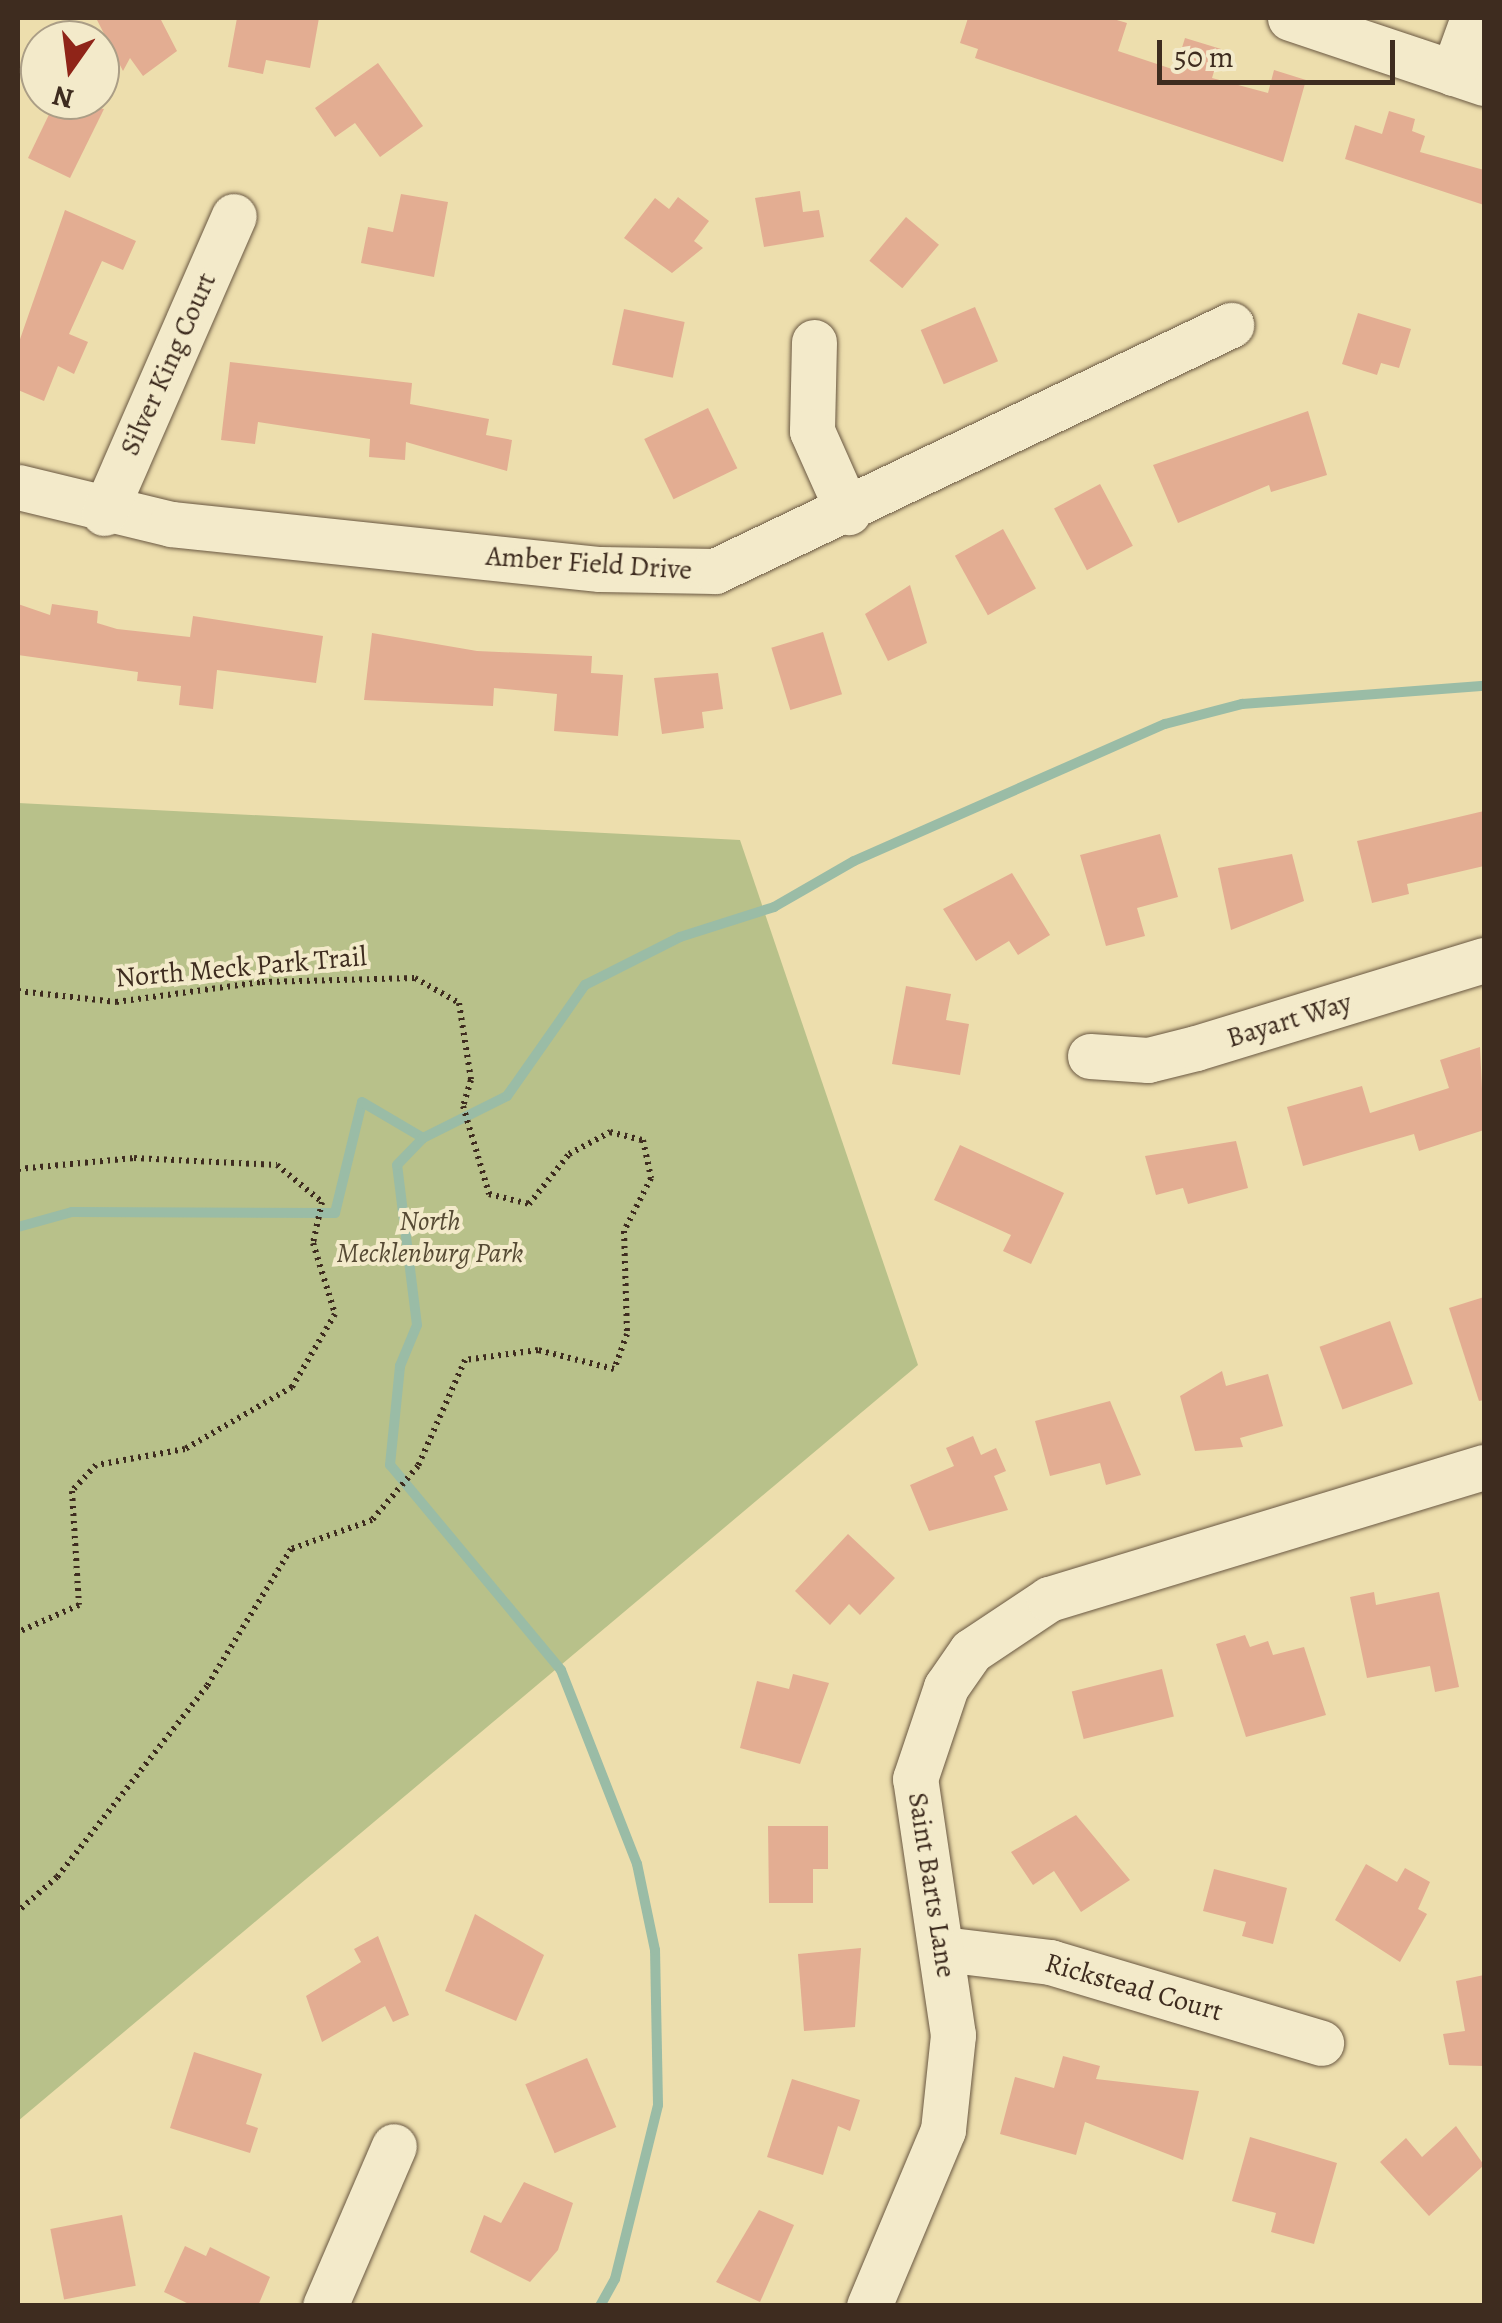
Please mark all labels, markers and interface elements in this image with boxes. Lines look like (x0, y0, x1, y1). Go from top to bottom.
north arrow (20, 20, 120, 120)
scale bar (1162, 20, 1400, 82)
text: 50 m (1174, 37, 1234, 77)
text: N (49, 76, 78, 118)
street label: Silver King Court (113, 267, 223, 461)
street label: Amber Field Drive (485, 539, 693, 587)
street label: North Meck Park Trail (114, 939, 368, 995)
street label: Bayart Way (1223, 985, 1355, 1055)
park label: North Mecklenburg Park (336, 1204, 524, 1270)
street label: Saint Barts Lane (901, 1790, 963, 1980)
street label: Rickstead Court (1041, 1946, 1227, 2028)

